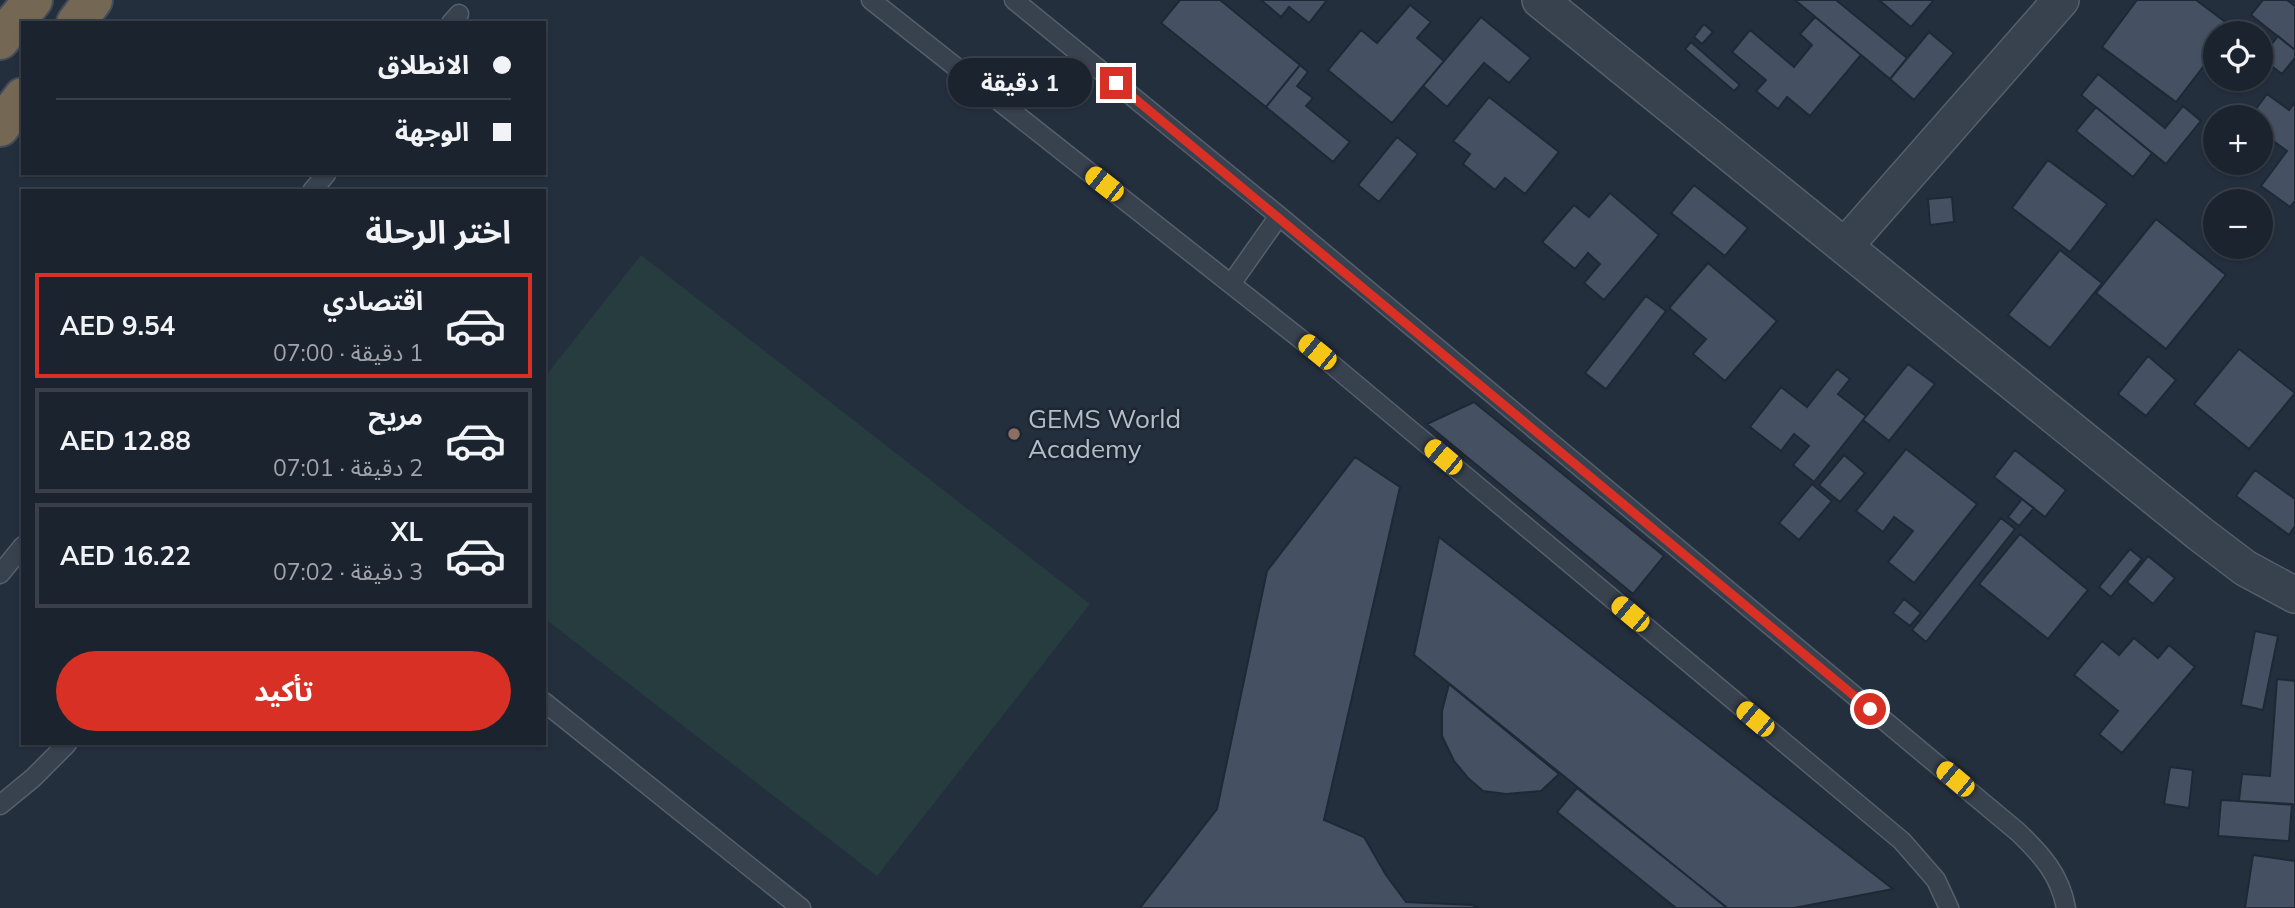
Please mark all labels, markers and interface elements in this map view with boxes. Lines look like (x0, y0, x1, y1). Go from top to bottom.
map controls (2203, 21, 2273, 259)
button: locate (2203, 21, 2273, 91)
text: الانطلاق (378, 48, 469, 81)
callout: 1 دقيقة (948, 58, 1092, 108)
route end (1100, 67, 1132, 99)
text: 1 دقيقة (981, 68, 1059, 97)
button: + (2203, 105, 2273, 175)
text: الوجهة (395, 115, 469, 148)
car (1081, 163, 1128, 205)
button: − (2203, 189, 2273, 259)
text: اختر الرحلة (366, 211, 511, 251)
text: اقتصادي (323, 284, 423, 317)
icon: car (444, 294, 507, 357)
text: AED 9.54 (60, 309, 175, 342)
car (1295, 331, 1340, 373)
text: 1 دقيقة · 07:00 (273, 338, 423, 367)
text: مريح (368, 399, 423, 432)
place label: GEMS World Academy (1028, 402, 1181, 465)
icon: car (444, 409, 507, 472)
text: AED 12.88 (60, 424, 191, 457)
marker: GEMS World Academy (1006, 426, 1022, 442)
car (1421, 435, 1466, 479)
text: 2 دقيقة · 07:01 (273, 453, 423, 482)
text: XL (391, 515, 423, 548)
icon: car (444, 524, 507, 587)
text: AED 16.22 (60, 539, 191, 572)
text: 3 دقيقة · 07:02 (273, 557, 423, 586)
car (1608, 592, 1653, 636)
button: تأكيد (56, 651, 511, 731)
route start (1854, 693, 1886, 725)
car (1733, 697, 1778, 741)
car (1933, 757, 1978, 801)

